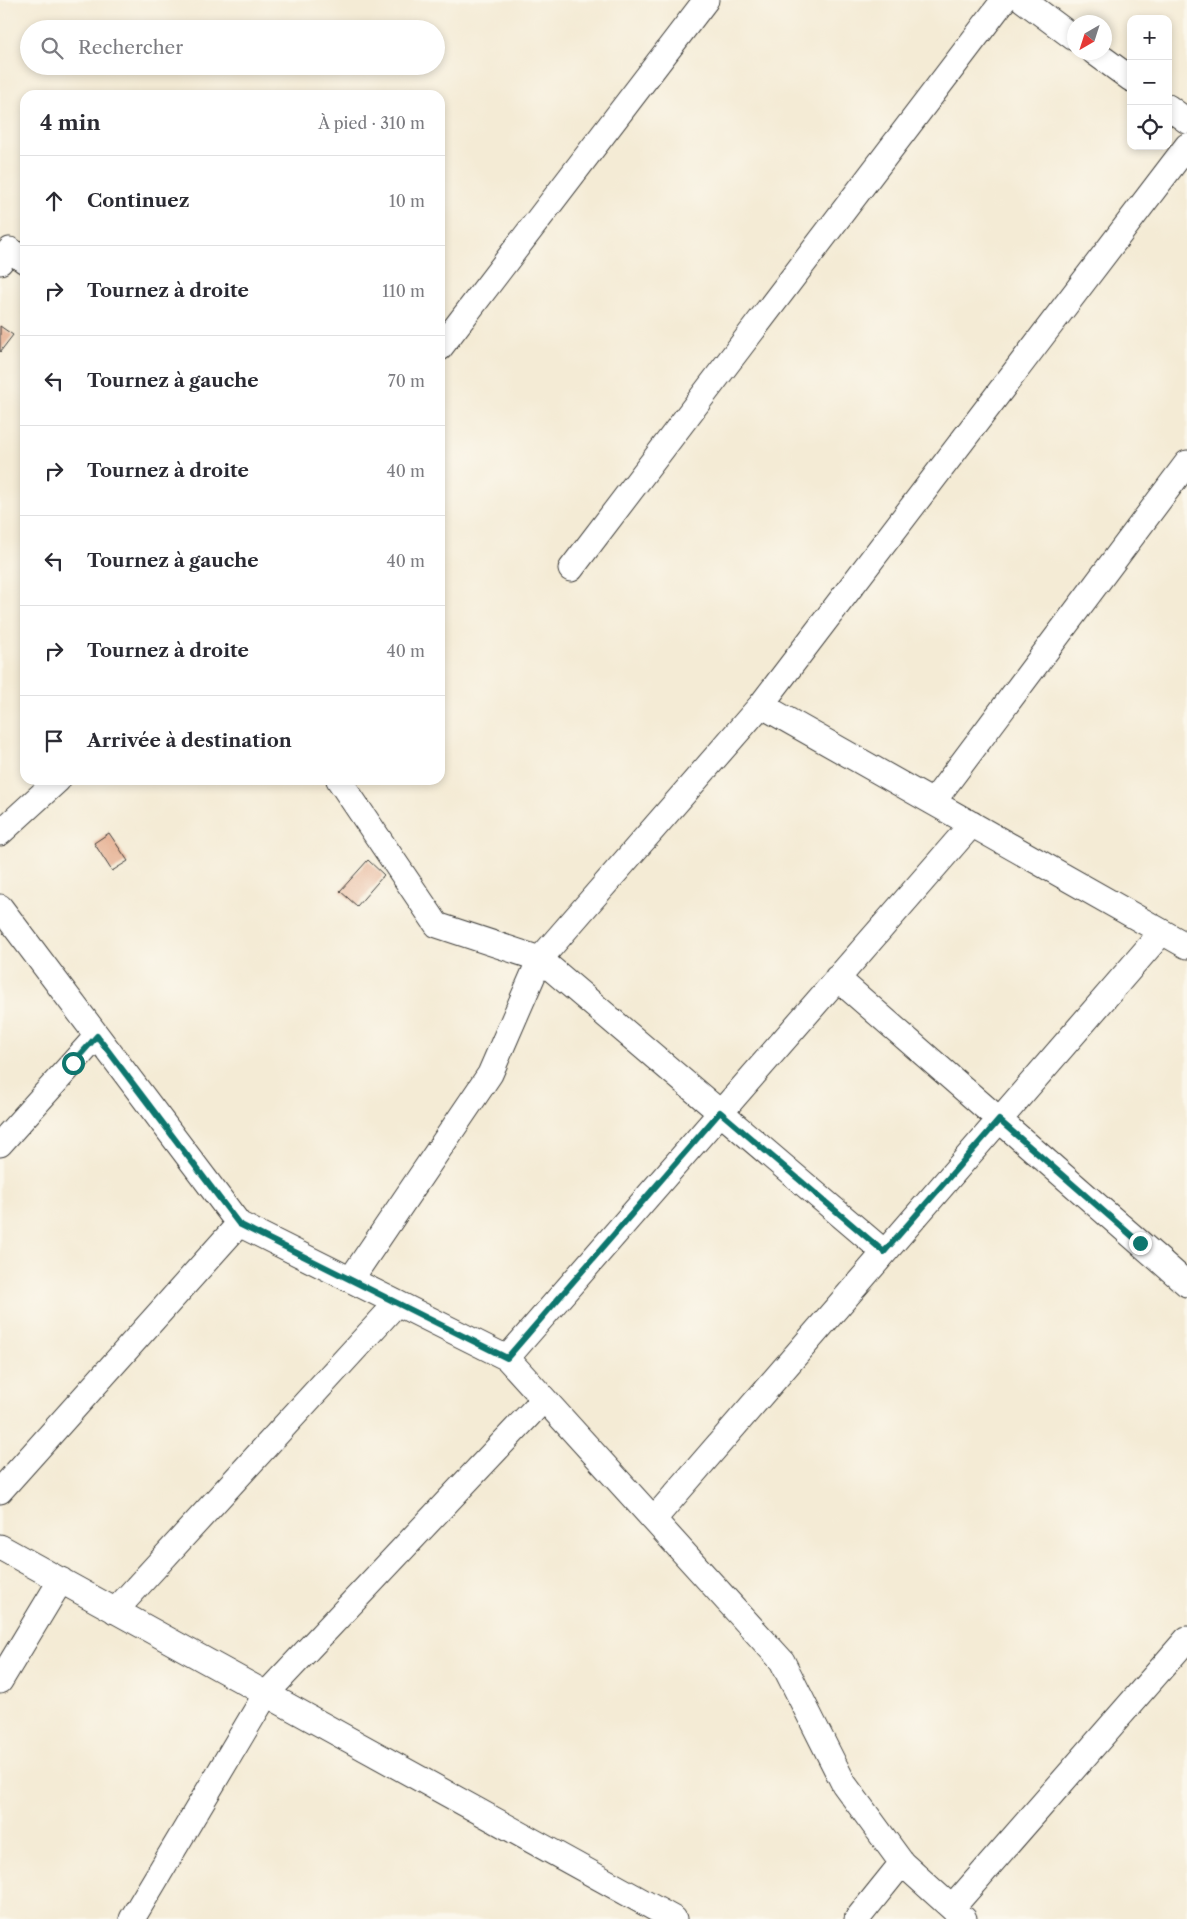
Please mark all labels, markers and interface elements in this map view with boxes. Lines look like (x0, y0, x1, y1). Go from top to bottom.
north arrow (1067, 15, 1112, 60)
map controls (1127, 15, 1172, 150)
button: + (1127, 15, 1172, 60)
search box (20, 20, 445, 75)
icon: search (38, 34, 66, 62)
text: Rechercher (78, 36, 183, 59)
button: − (1127, 60, 1172, 105)
button: locate (1127, 105, 1172, 150)
text: 4 min (40, 110, 101, 135)
text: À pied · 310 m (318, 113, 425, 133)
icon: ahead (40, 187, 68, 215)
text: Continuez (87, 189, 189, 212)
text: 10 m (389, 191, 425, 211)
icon: right (40, 277, 68, 305)
text: Tournez à droite (87, 279, 249, 302)
text: 110 m (382, 281, 425, 301)
icon: left (40, 367, 68, 395)
text: Tournez à gauche (87, 369, 259, 392)
text: 70 m (388, 371, 425, 391)
icon: right (40, 457, 68, 485)
text: Tournez à droite (87, 459, 249, 482)
text: 40 m (386, 461, 425, 481)
icon: left (40, 547, 68, 575)
text: Tournez à gauche (87, 549, 259, 572)
text: 40 m (386, 551, 425, 571)
icon: right (40, 637, 68, 665)
text: Tournez à droite (87, 639, 249, 662)
text: 40 m (386, 641, 425, 661)
icon: arrive (40, 727, 68, 755)
text: Arrivée à destination (87, 729, 292, 752)
route start (62, 1052, 85, 1075)
route end (1129, 1232, 1152, 1255)

